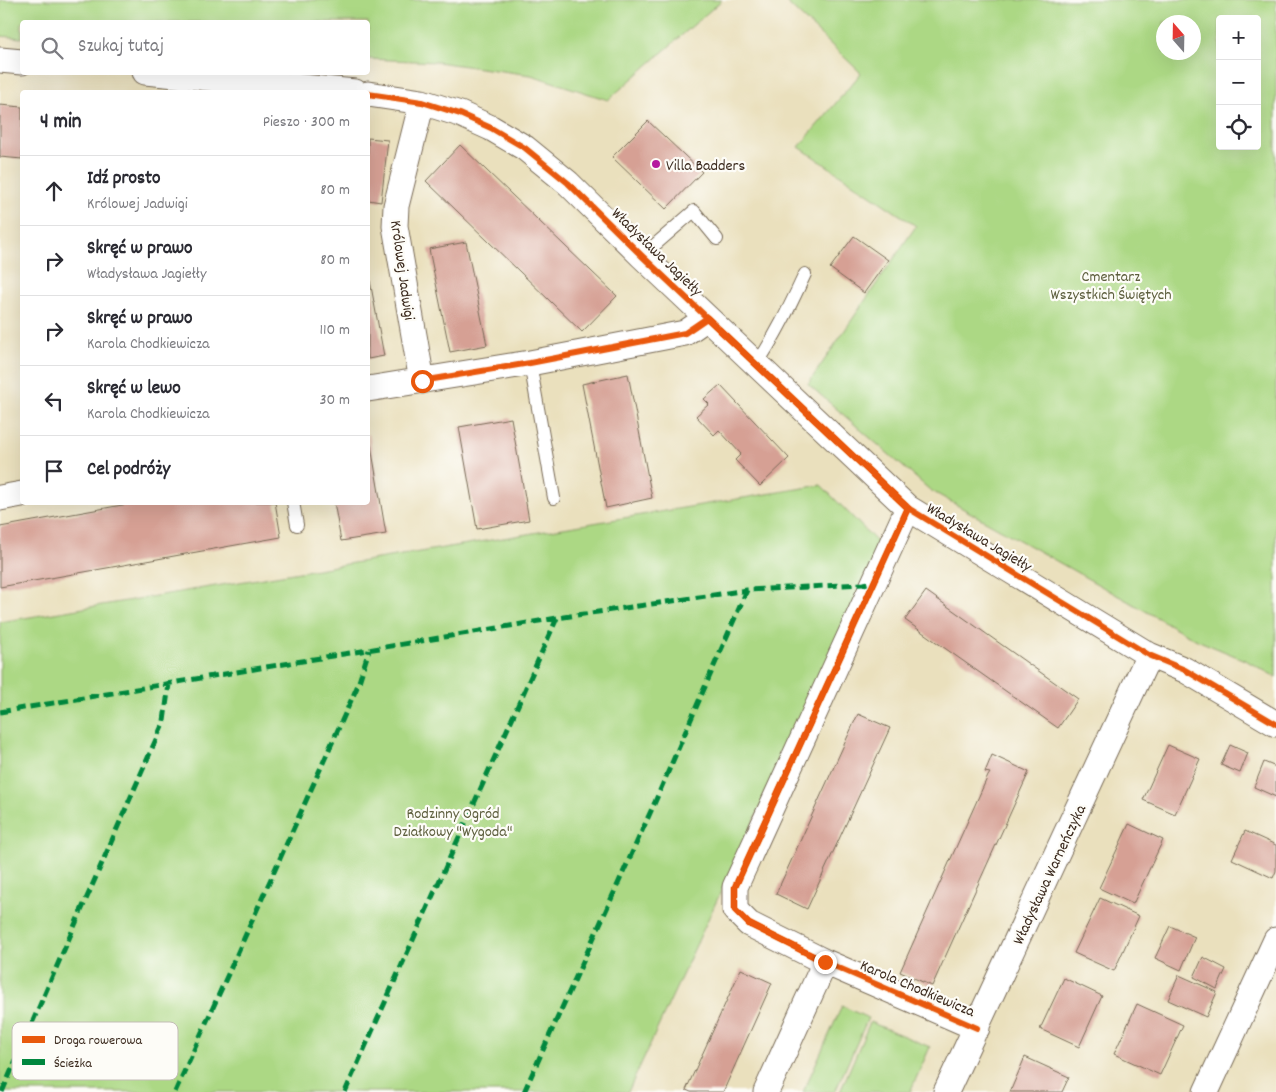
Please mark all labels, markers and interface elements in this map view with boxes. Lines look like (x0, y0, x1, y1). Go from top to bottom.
north arrow (1156, 15, 1201, 60)
map controls (1216, 15, 1261, 150)
button: + (1216, 15, 1261, 60)
search box (20, 20, 370, 75)
icon: search (38, 34, 66, 62)
text: Szukaj tutaj (78, 34, 164, 61)
button: − (1216, 60, 1261, 105)
button: locate (1216, 105, 1261, 150)
text: 4 min (40, 108, 82, 138)
text: Pieszo · 300 m (263, 111, 350, 134)
place label: Villa Badders (666, 155, 745, 178)
marker: Villa Badders (650, 158, 662, 170)
text: Idź prosto (87, 166, 160, 193)
icon: ahead (40, 177, 68, 205)
text: 80 m (320, 179, 350, 202)
text: Królowej Jadwigi (87, 193, 188, 216)
street label: Władysława Jagiełły (605, 203, 708, 303)
street label: Królowej Jadwigi (383, 219, 420, 322)
text: Skręć w prawo (87, 236, 193, 263)
icon: right (40, 247, 68, 275)
text: 80 m (320, 249, 350, 272)
text: Władysława Jagiełły (87, 263, 206, 286)
park label: Cmentarz Wszystkich Świętych (1050, 266, 1172, 307)
text: Skręć w prawo (87, 306, 193, 333)
icon: right (40, 317, 68, 345)
text: 110 m (320, 319, 350, 342)
text: Karola Chodkiewicza (87, 333, 210, 356)
route start (411, 370, 434, 393)
text: Skręć w lewo (87, 376, 181, 403)
icon: left (40, 387, 68, 415)
text: 30 m (320, 389, 350, 412)
text: Karola Chodkiewicza (87, 403, 210, 426)
icon: arrive (40, 457, 68, 485)
text: Cel podróży (87, 457, 170, 484)
street label: Władysława Jagiełły (922, 498, 1036, 579)
street label: Władysława Warneńczyka (1008, 801, 1093, 949)
park label: Rodzinny Ogród Działkowy "Wygoda" (393, 803, 513, 844)
route end (814, 951, 837, 974)
street label: Karola Chodkiewicza (856, 955, 978, 1024)
legend (12, 1022, 178, 1080)
text: Droga rowerowa (54, 1031, 143, 1051)
text: Ścieżka (54, 1054, 92, 1074)

